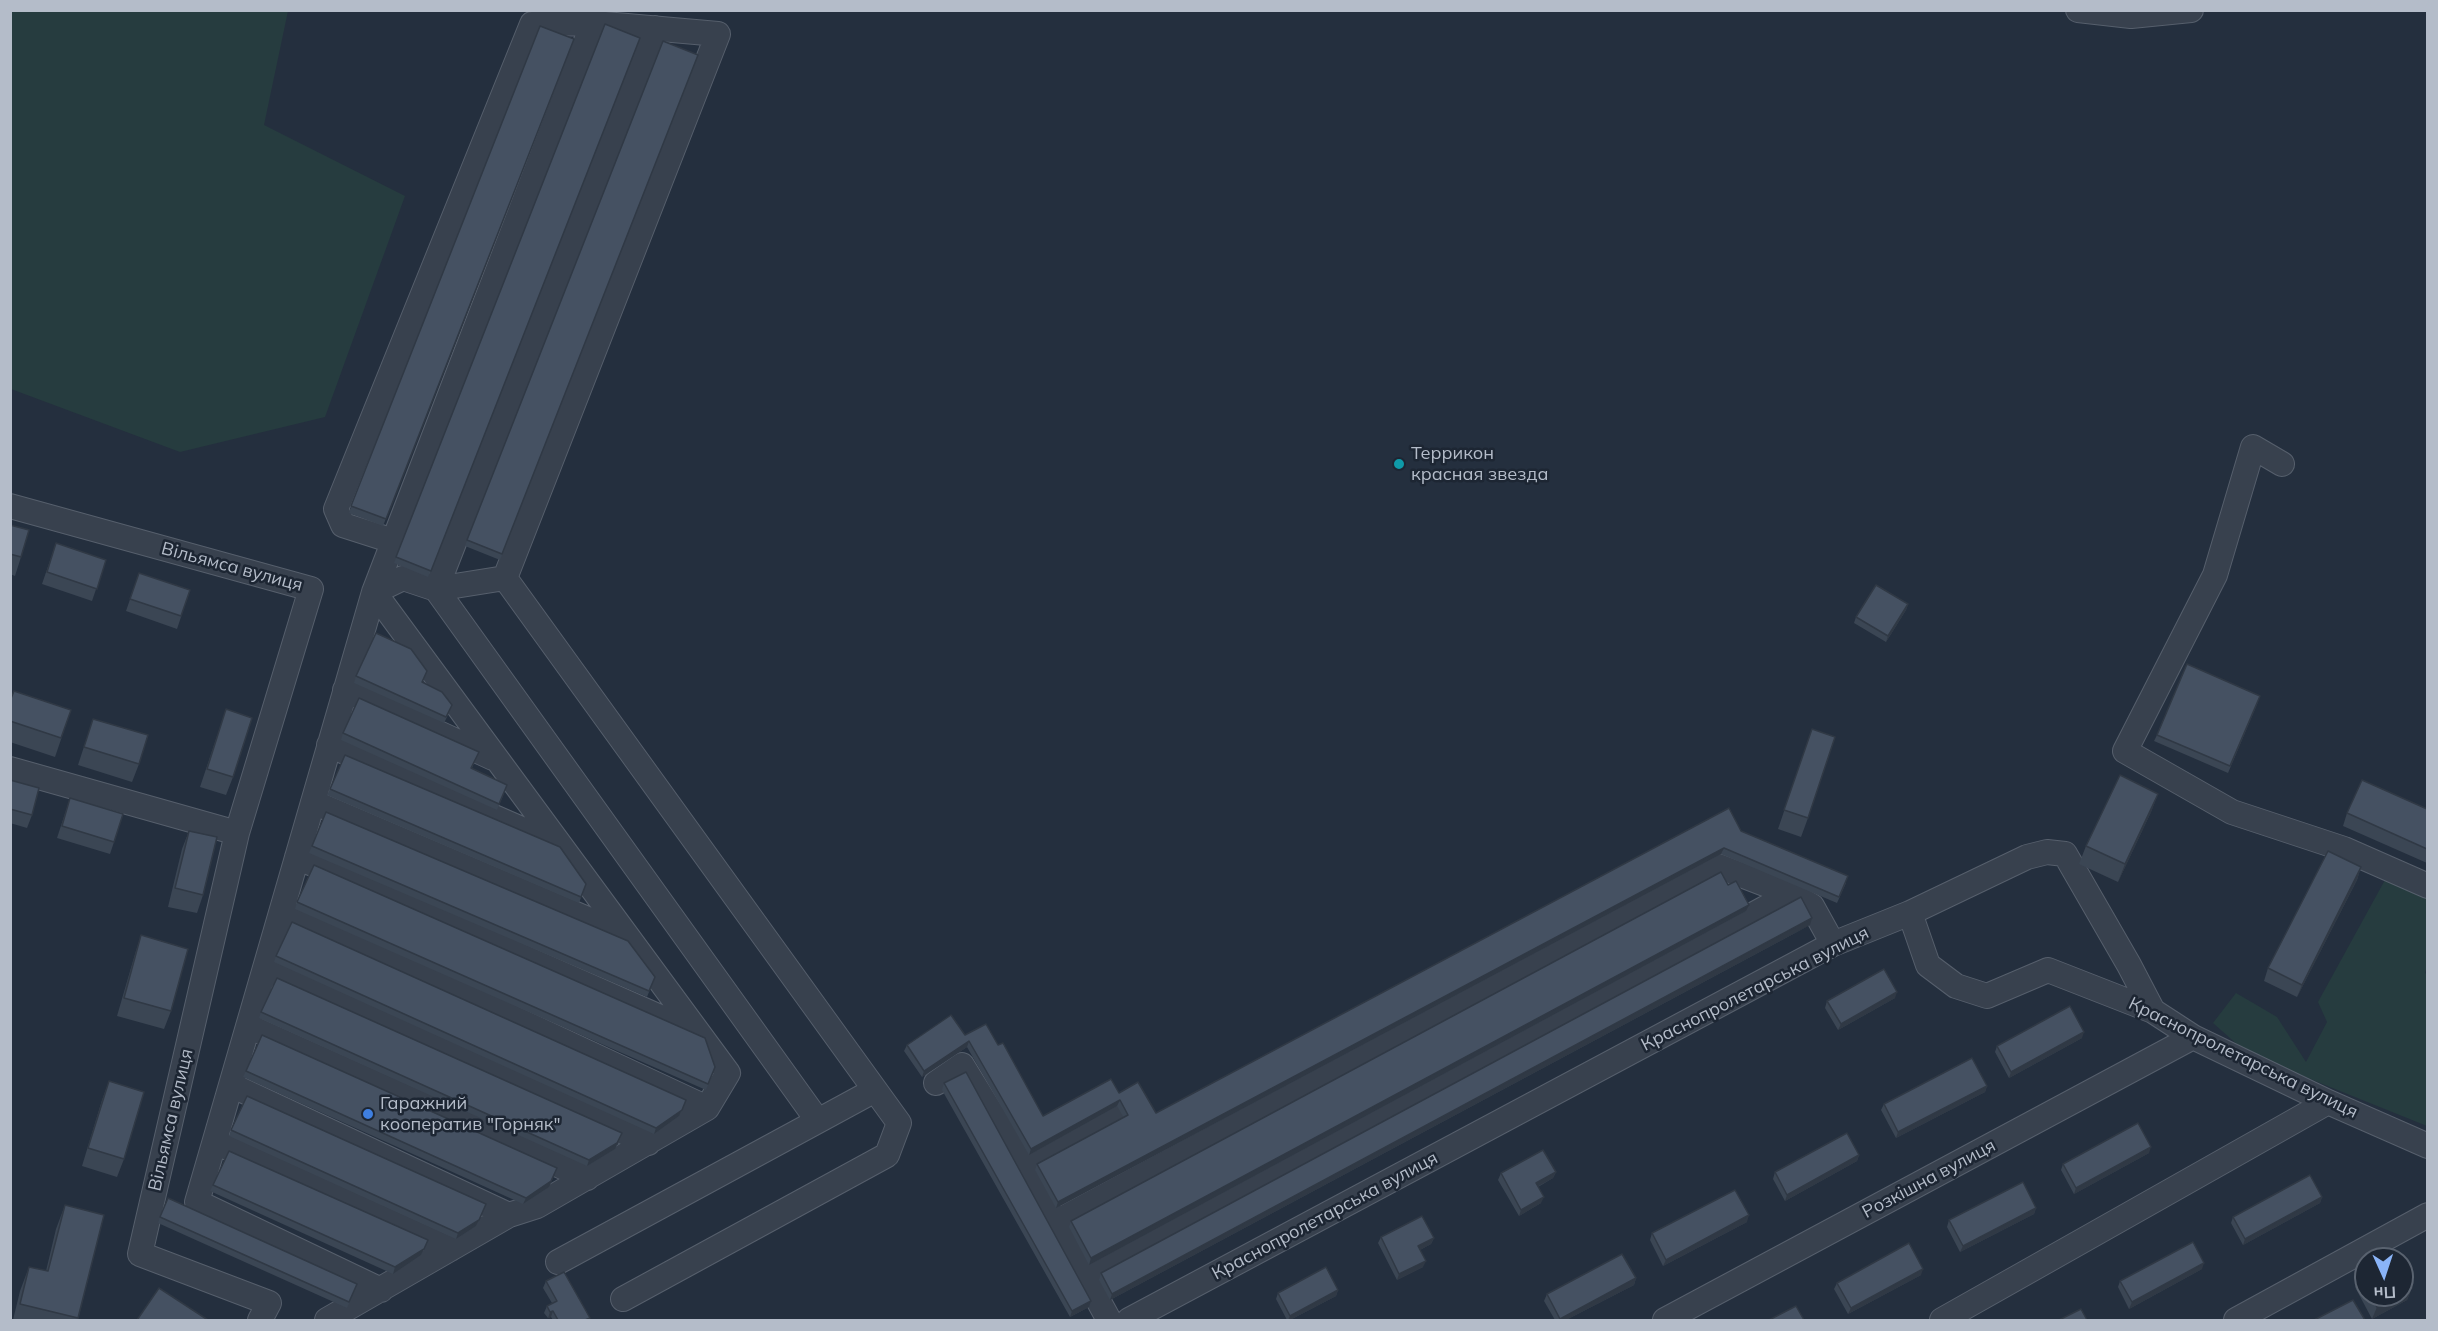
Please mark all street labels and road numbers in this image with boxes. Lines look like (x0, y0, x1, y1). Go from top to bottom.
street label: Вільямса вулиця (159, 538, 305, 596)
street label: Краснопролетарська вулиця (1638, 922, 1872, 1056)
street label: Краснопролетарська вулиця (2125, 993, 2361, 1123)
street label: Вільямса вулиця (144, 1047, 198, 1193)
street label: Розкішна вулиця (1859, 1135, 1999, 1223)
street label: Краснопролетарська вулиця (1208, 1147, 1442, 1285)

